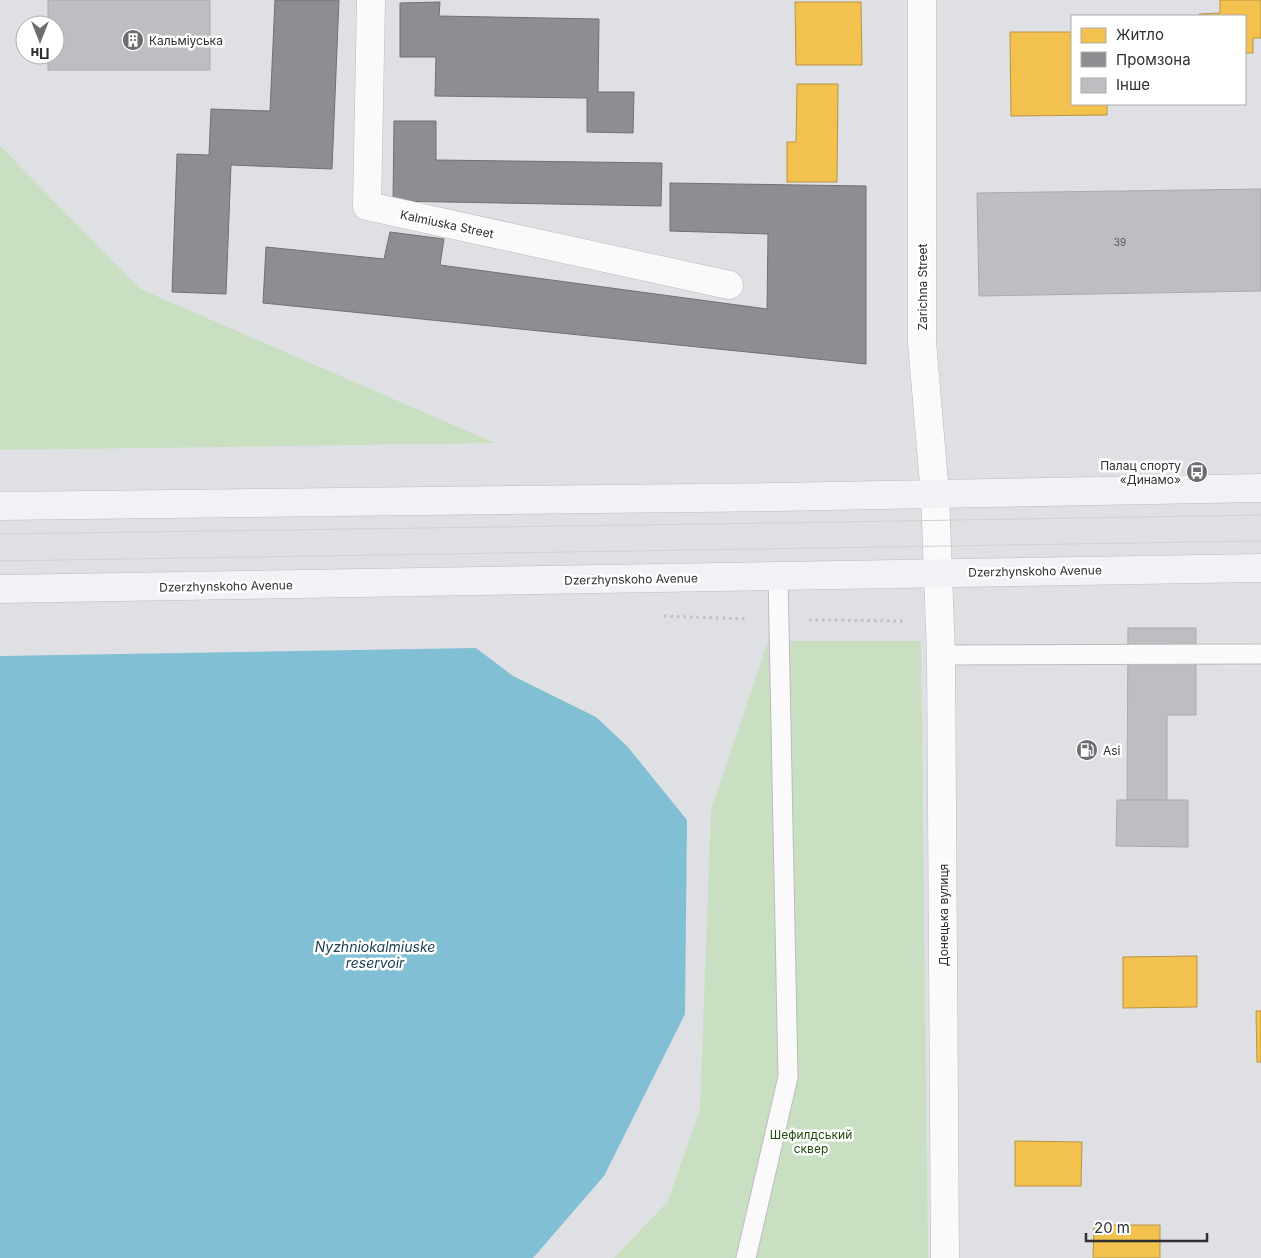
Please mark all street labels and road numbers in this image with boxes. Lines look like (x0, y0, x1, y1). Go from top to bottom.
street label: Kalmiuska Street (399, 207, 495, 241)
street label: Zarichna Street (915, 243, 930, 330)
street label: Dzerzhynskoho Avenue (968, 562, 1102, 580)
street label: Dzerzhynskoho Avenue (564, 570, 698, 588)
street label: Dzerzhynskoho Avenue (159, 577, 293, 595)
street label: Донецька вулиця (936, 864, 951, 966)

